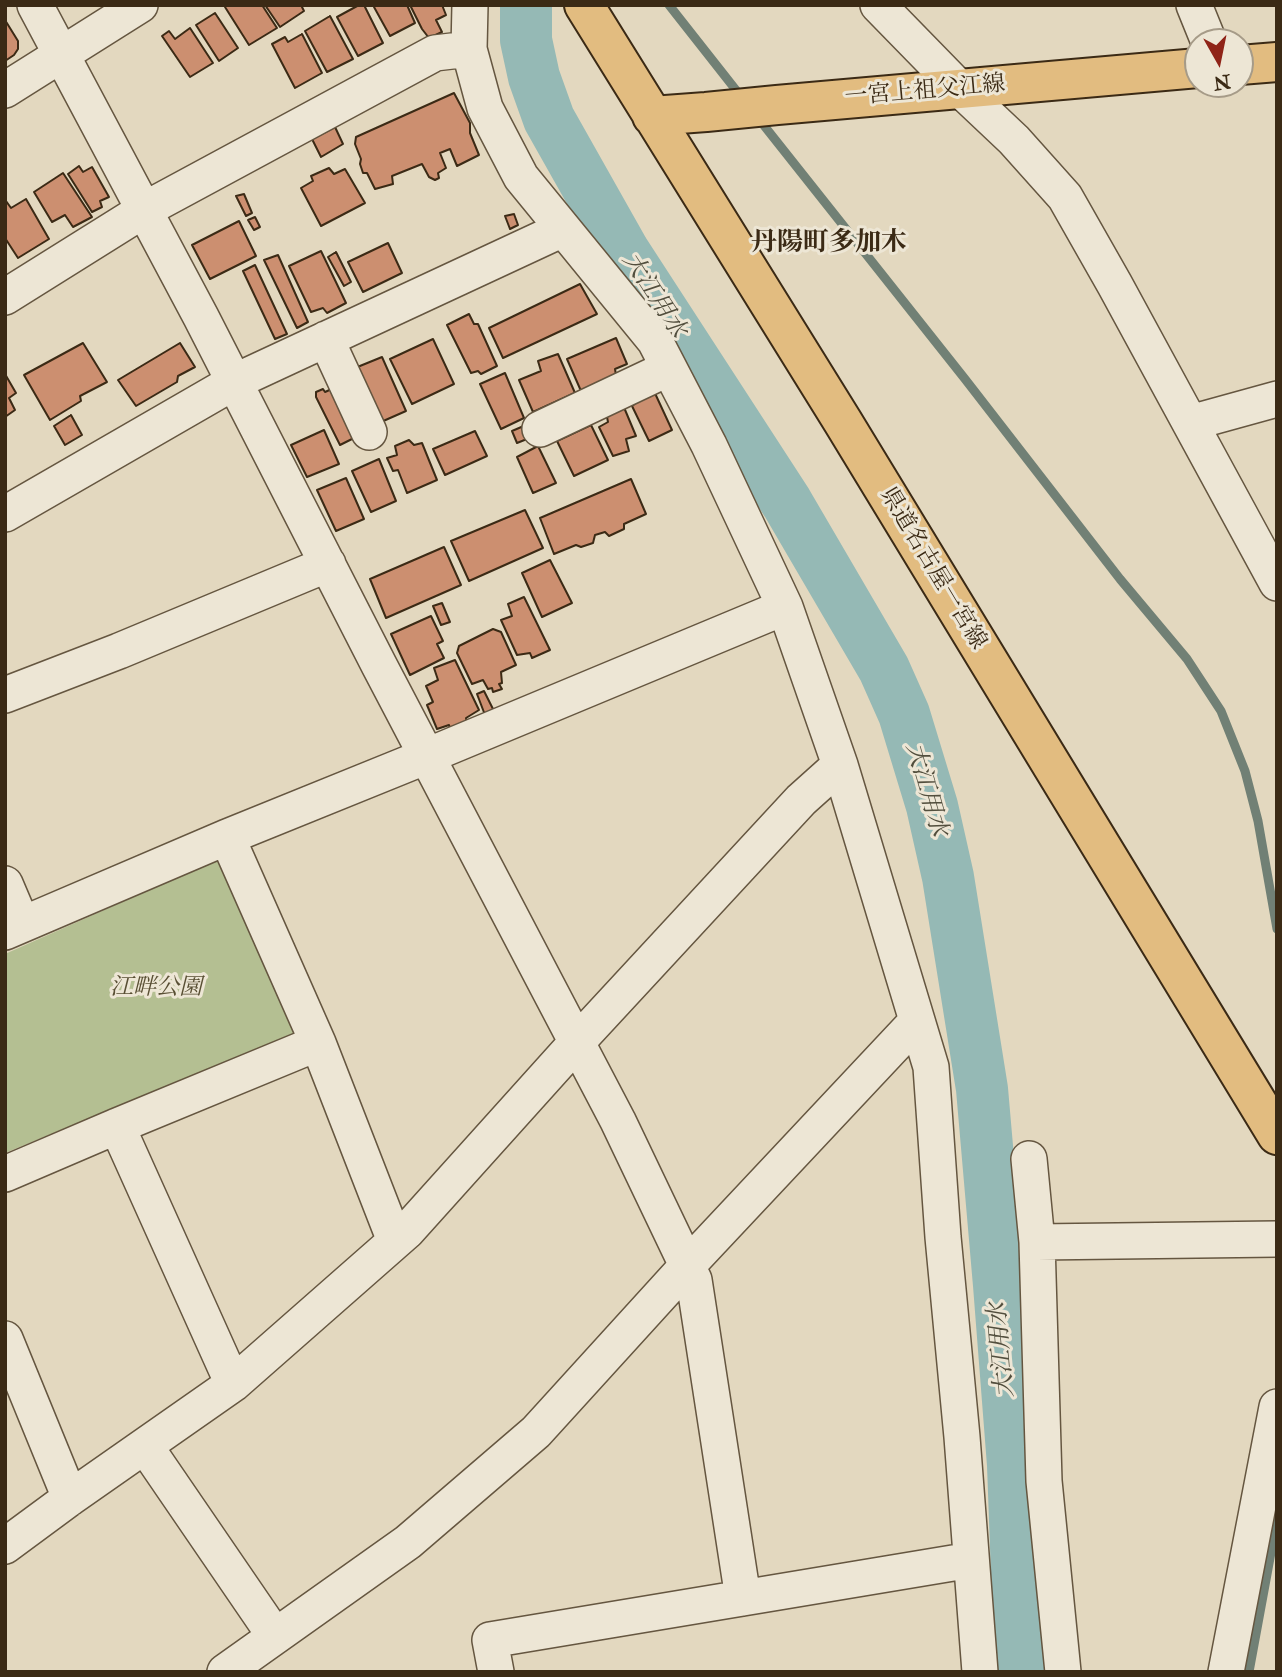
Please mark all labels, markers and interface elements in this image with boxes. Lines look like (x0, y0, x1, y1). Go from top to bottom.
north arrow (1184, 28, 1254, 98)
text: N (1212, 69, 1232, 95)
street label: 一宮上祖父江線 (844, 71, 1006, 113)
district label: 丹陽町多加木 (751, 228, 907, 260)
water label: 大江用水 (615, 248, 691, 344)
street label: 県道名古屋一宮線 (873, 483, 991, 655)
water label: 大江用水 (898, 740, 952, 840)
park label: 江畔公園 (110, 975, 202, 1003)
water label: 大江用水 (984, 1301, 1022, 1399)

